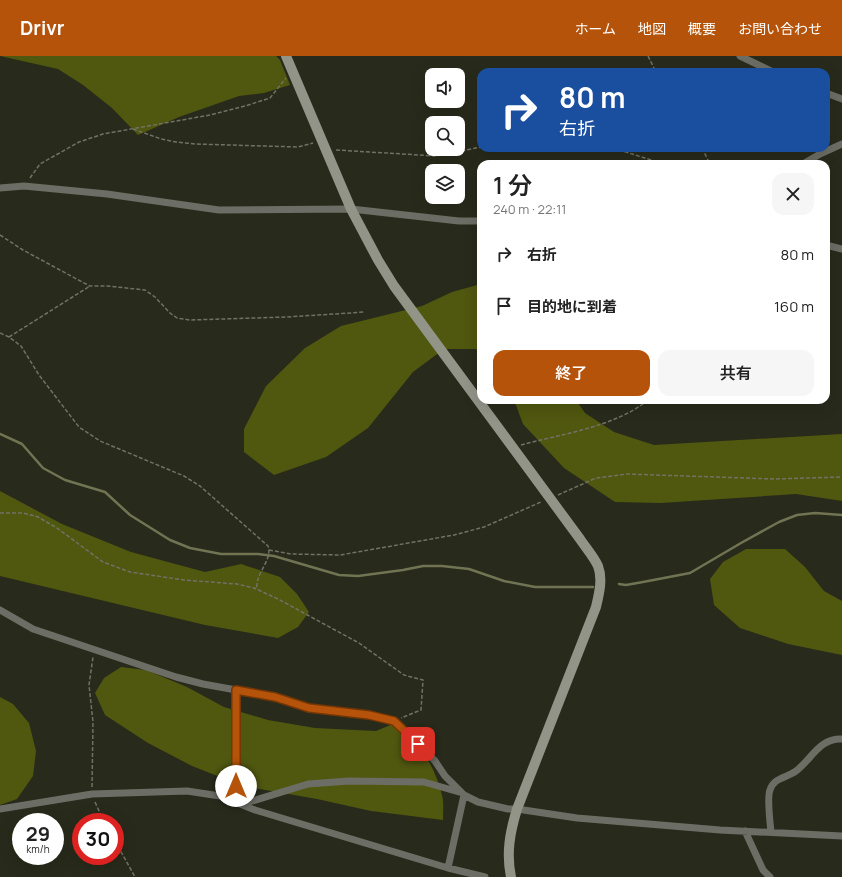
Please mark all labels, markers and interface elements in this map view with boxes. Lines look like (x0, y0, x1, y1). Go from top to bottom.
text: Drivr (20, 15, 64, 41)
text: ホーム (574, 19, 616, 38)
text: 地図 (638, 19, 666, 38)
text: 概要 (688, 19, 716, 38)
text: お問い合わせ (738, 19, 822, 38)
map controls (425, 68, 465, 204)
button: sound (425, 68, 465, 108)
text: 80 m (559, 78, 625, 116)
icon: right (493, 84, 545, 136)
button: search (425, 116, 465, 156)
text: 右折 (559, 116, 595, 140)
button: layers (425, 164, 465, 204)
text: 1 分 (493, 168, 532, 201)
button: close (772, 173, 814, 215)
text: 240 m · 22:11 (493, 200, 566, 218)
icon: right (493, 243, 515, 265)
text: 右折 (527, 244, 557, 265)
text: 80 m (780, 244, 814, 265)
icon: arrive (493, 295, 515, 317)
text: 目的地に到着 (527, 296, 617, 317)
text: 160 m (774, 296, 814, 317)
button: 終了 (493, 350, 650, 396)
button: 共有 (658, 350, 814, 396)
pin (401, 727, 435, 761)
icon: arrive (407, 733, 429, 755)
position arrow (215, 765, 257, 807)
speed limit sign: 30 (72, 813, 124, 865)
text: 29 (26, 820, 50, 847)
text: km/h (26, 842, 50, 856)

